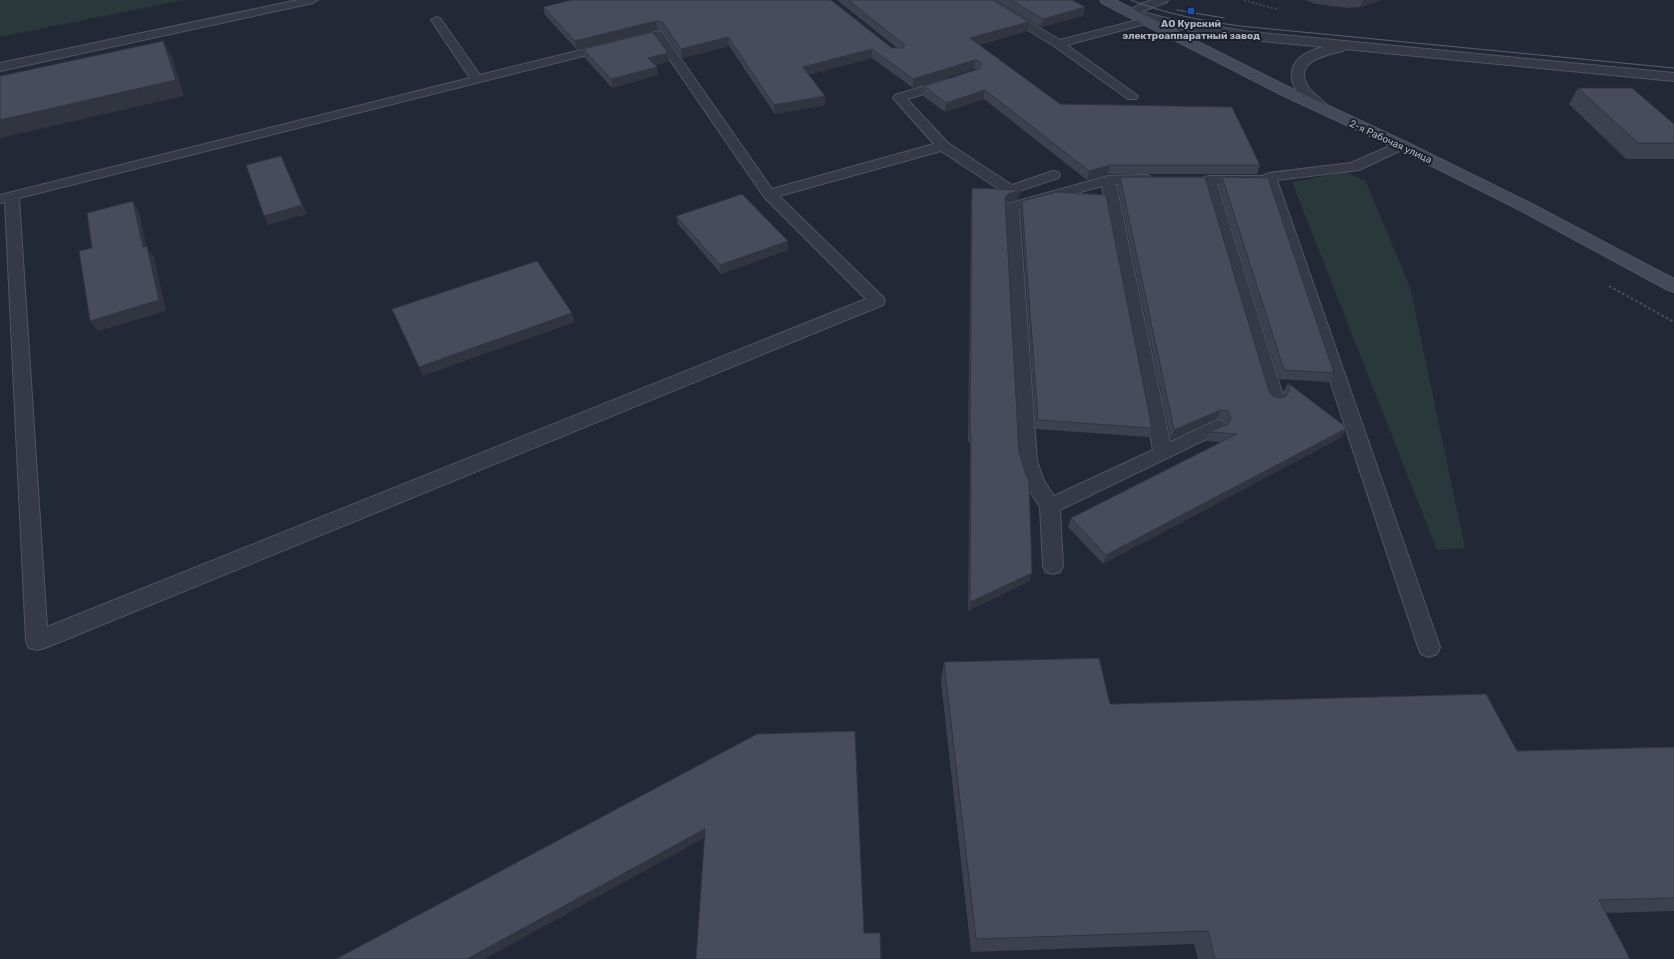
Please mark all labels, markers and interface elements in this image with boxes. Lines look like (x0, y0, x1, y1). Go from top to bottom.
marker: АО Курский электроаппаратный завод (1186, 6, 1196, 16)
place label: АО Курский электроаппаратный завод (1122, 18, 1260, 42)
street label: 2-я Рабочая улица (1347, 118, 1434, 166)

